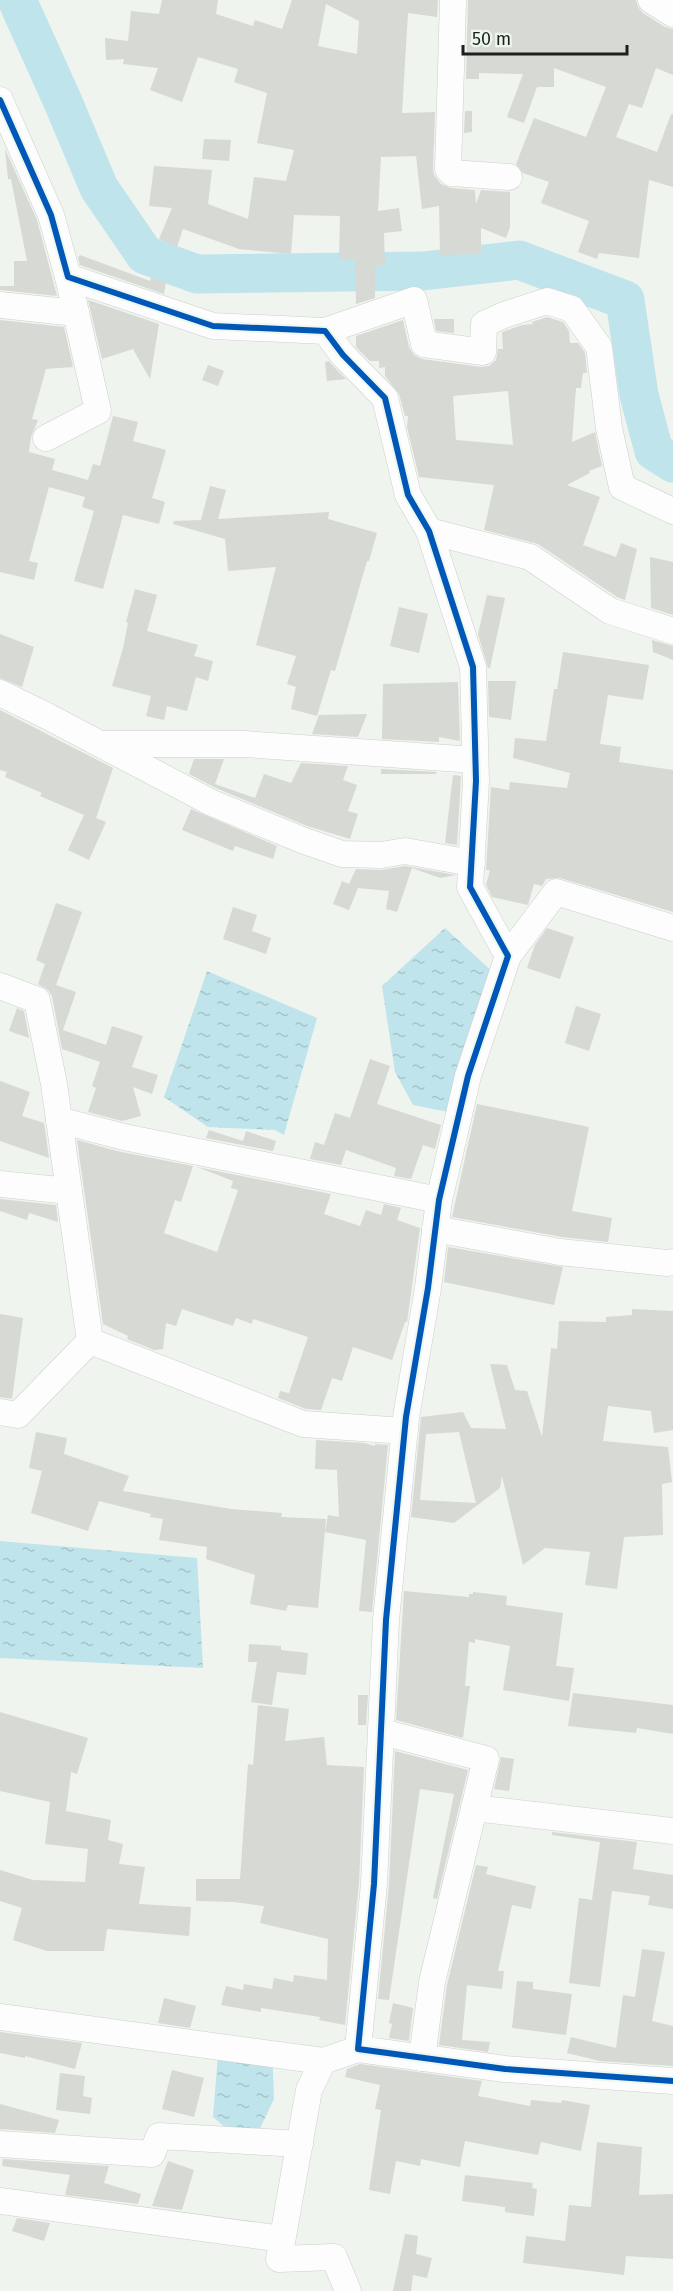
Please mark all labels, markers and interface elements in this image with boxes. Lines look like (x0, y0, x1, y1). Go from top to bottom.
scale bar (463, 18, 626, 56)
text: 50 m (472, 28, 511, 50)

